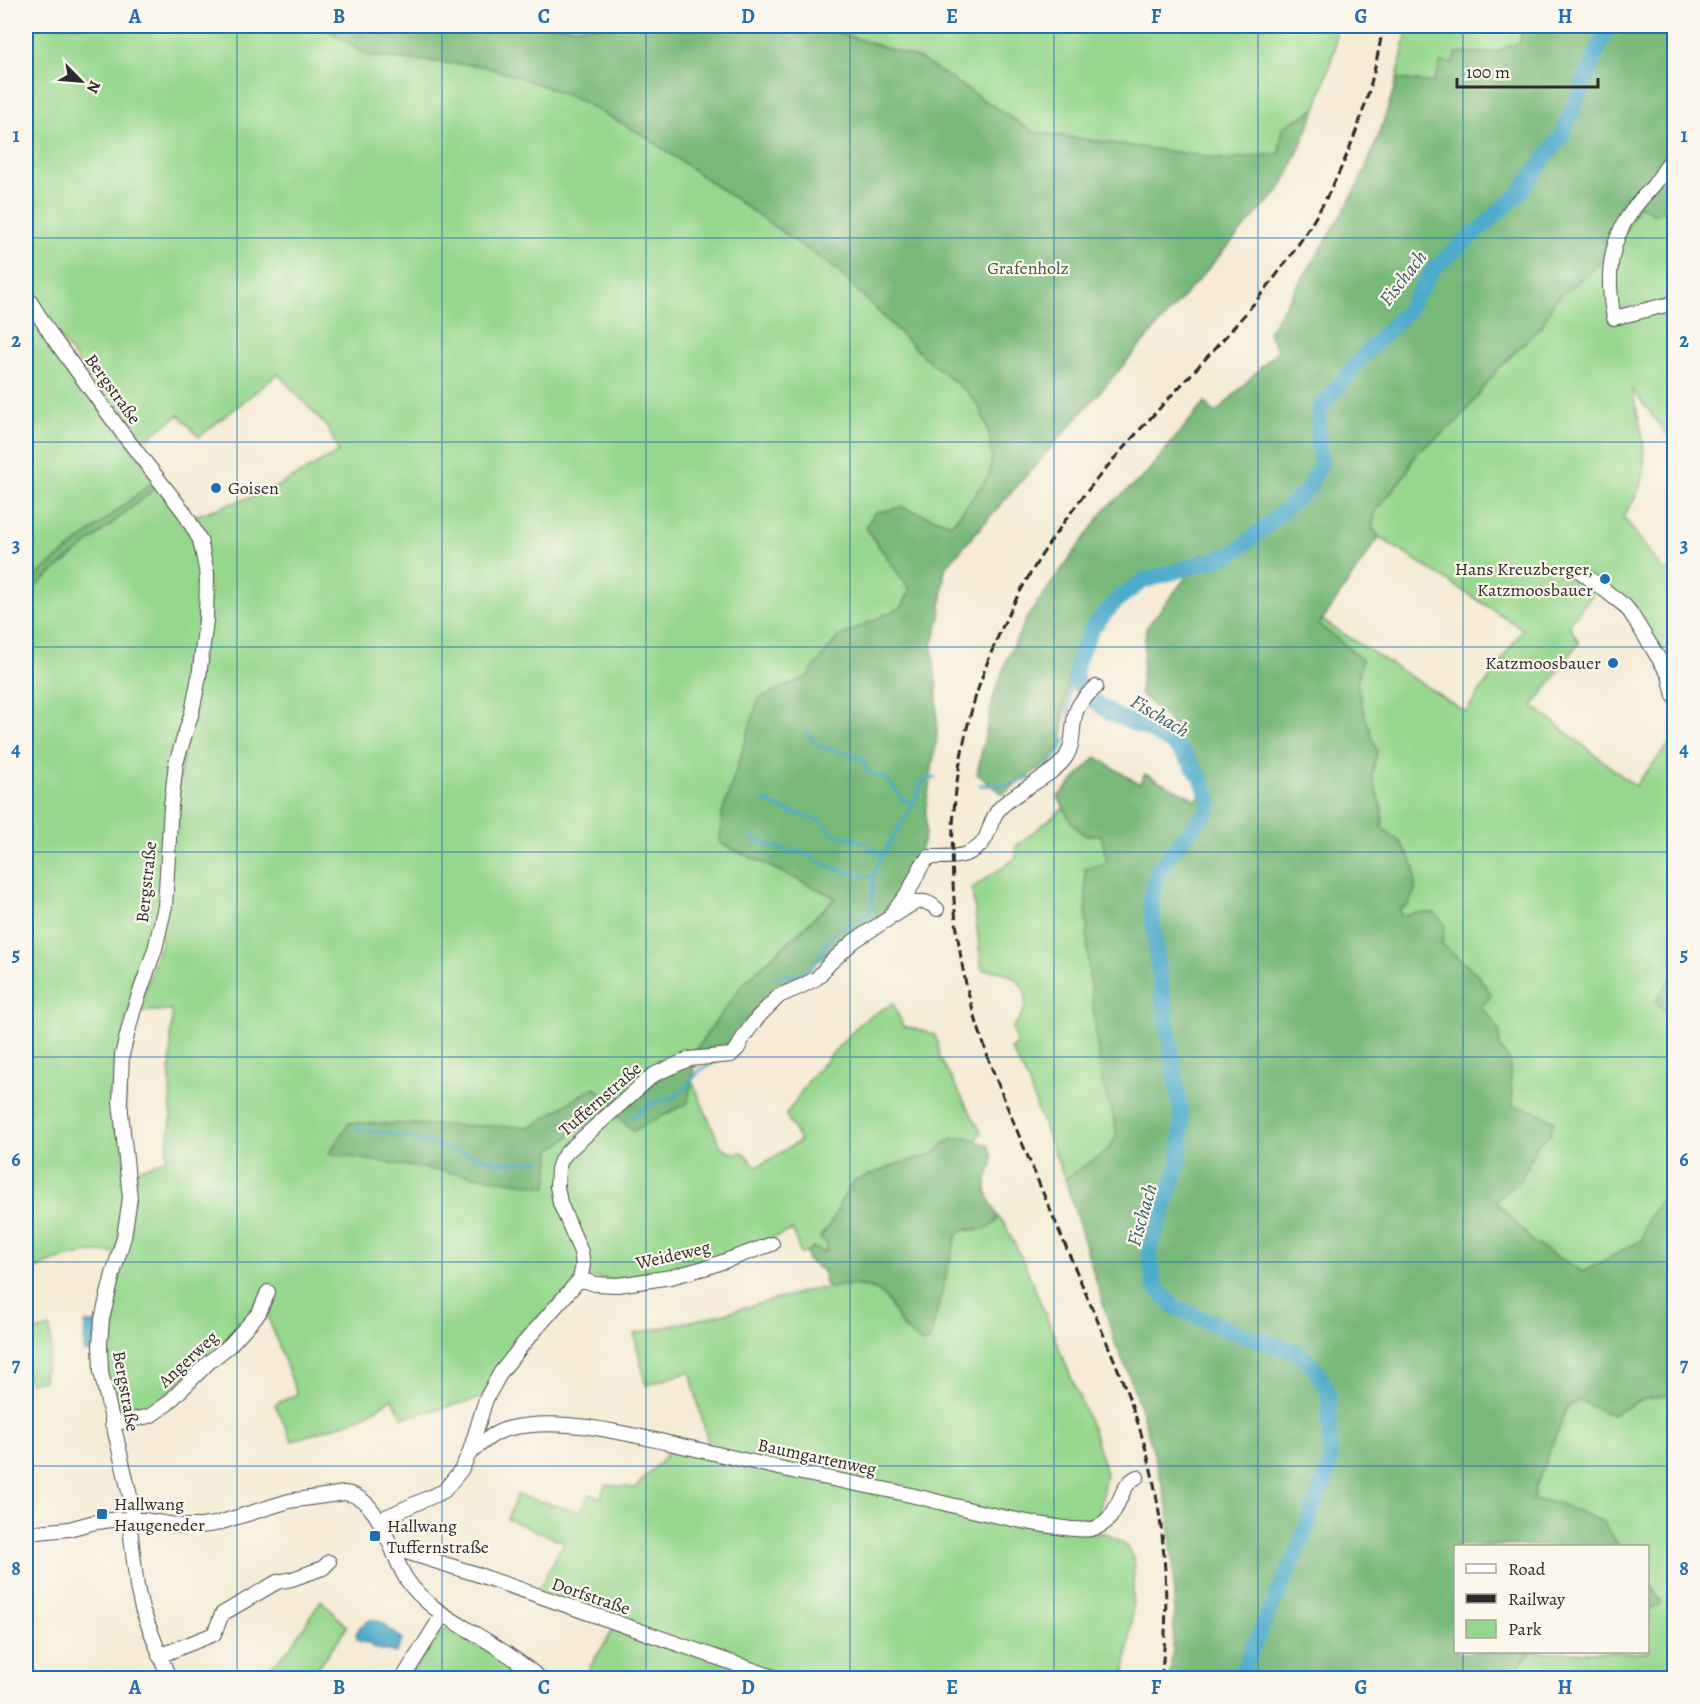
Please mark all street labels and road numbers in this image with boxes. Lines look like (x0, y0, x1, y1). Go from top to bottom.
street label: Bergstraße (79, 349, 147, 429)
street label: Bergstraße (130, 840, 162, 924)
street label: Tuffernstraße (554, 1057, 646, 1141)
street label: Weideweg (632, 1235, 713, 1275)
street label: Angerweg (152, 1325, 223, 1394)
street label: Bergstraße (107, 1349, 145, 1433)
street label: Baumgartenweg (755, 1433, 879, 1481)
street label: Dorfstraße (549, 1571, 633, 1621)

